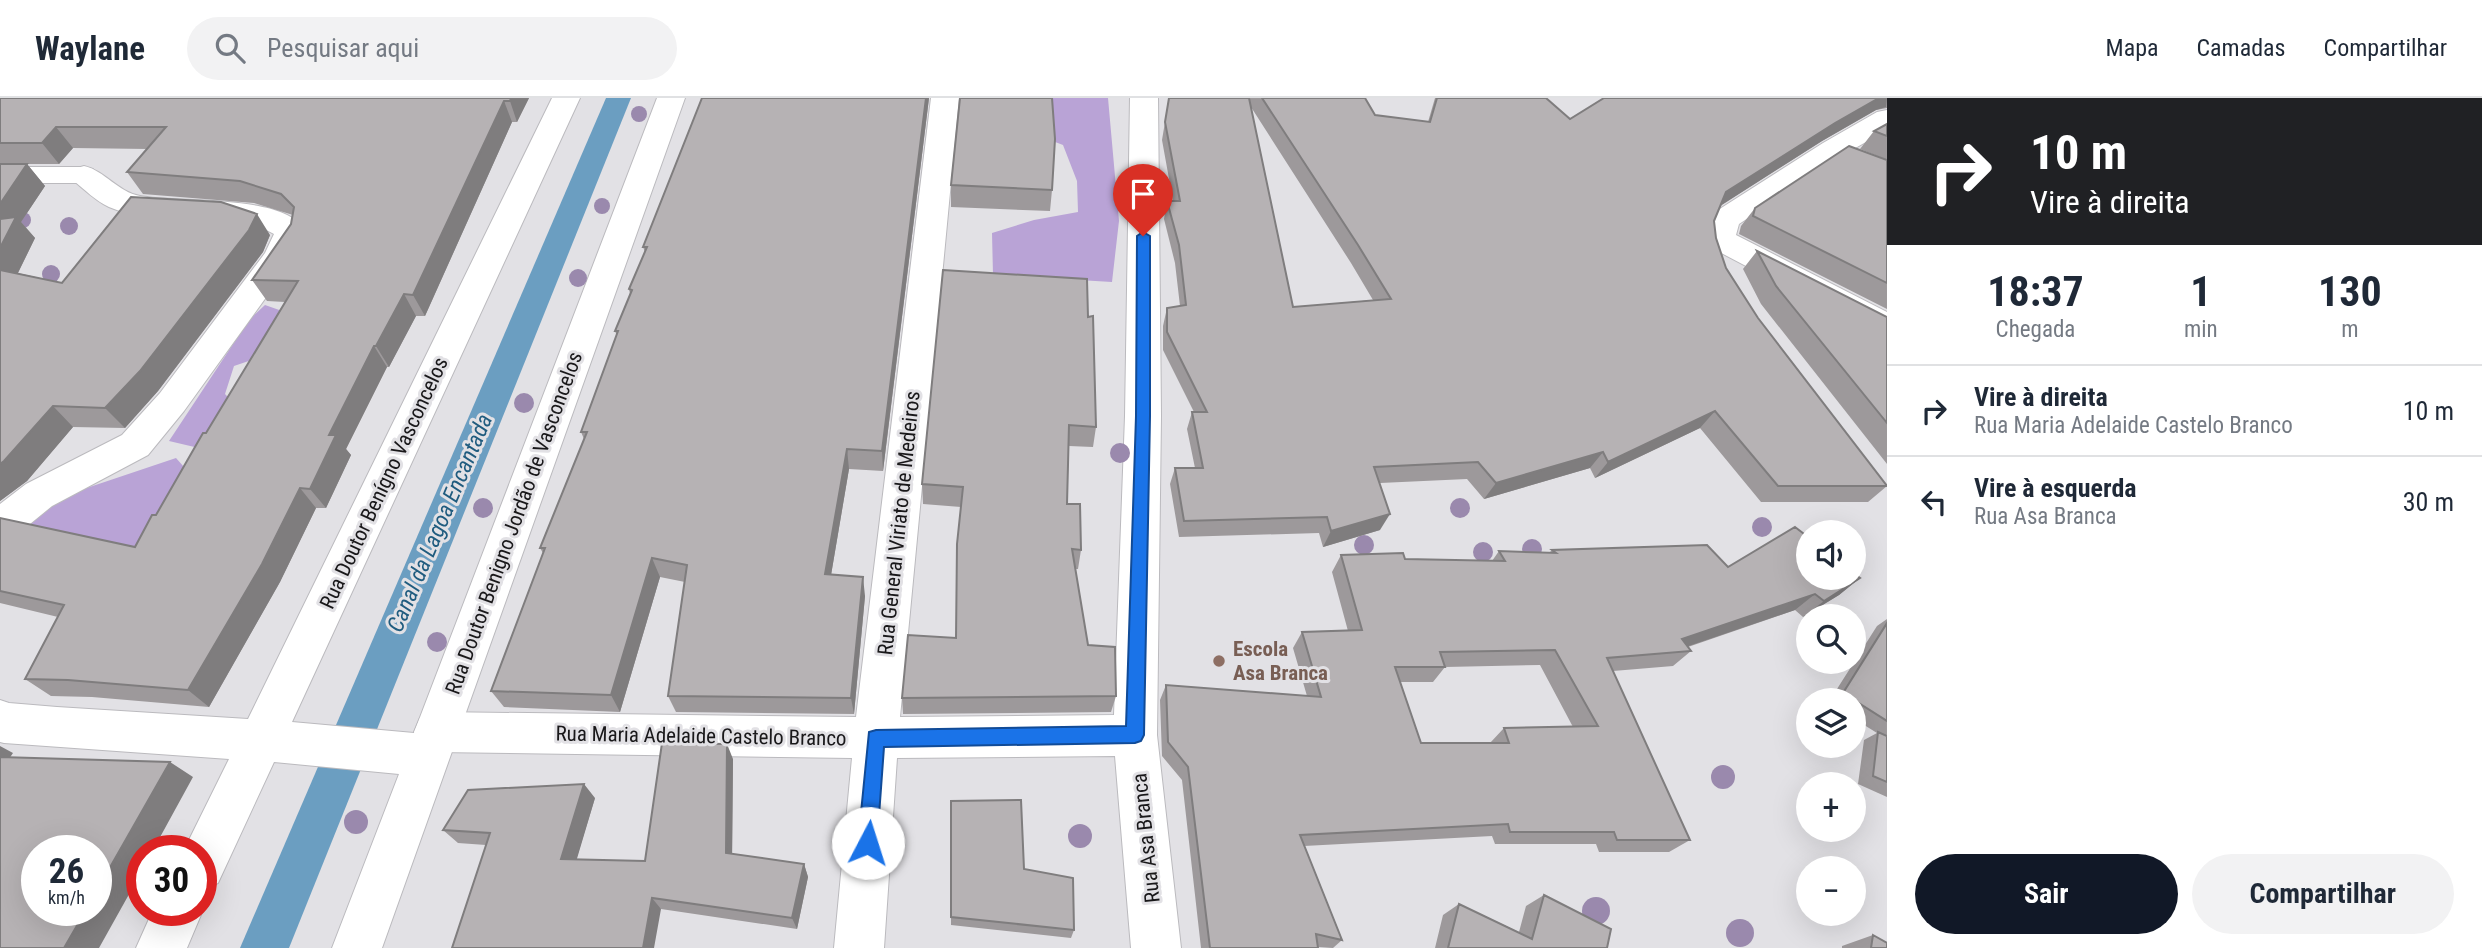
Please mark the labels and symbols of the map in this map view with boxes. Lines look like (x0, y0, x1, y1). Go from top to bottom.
pin (1113, 164, 1173, 236)
street label: Rua Doutor Benigno Jordão de Vasconcelos (441, 349, 587, 697)
street label: Rua Doutor Benígno Vasconcelos (315, 353, 453, 613)
street label: Rua General Viriato de Medeiros (873, 390, 925, 656)
water label: Canal da Lagoa Encantada (382, 410, 498, 636)
place label: Escola Asa Branca (1233, 637, 1328, 685)
marker: Escola Asa Branca (1211, 653, 1227, 669)
street label: Rua Maria Adelaide Castelo Branco (555, 721, 847, 751)
street label: Rua Asa Branca (1127, 772, 1165, 904)
position arrow (831, 806, 905, 880)
speed limit sign: 30 (126, 835, 217, 926)

